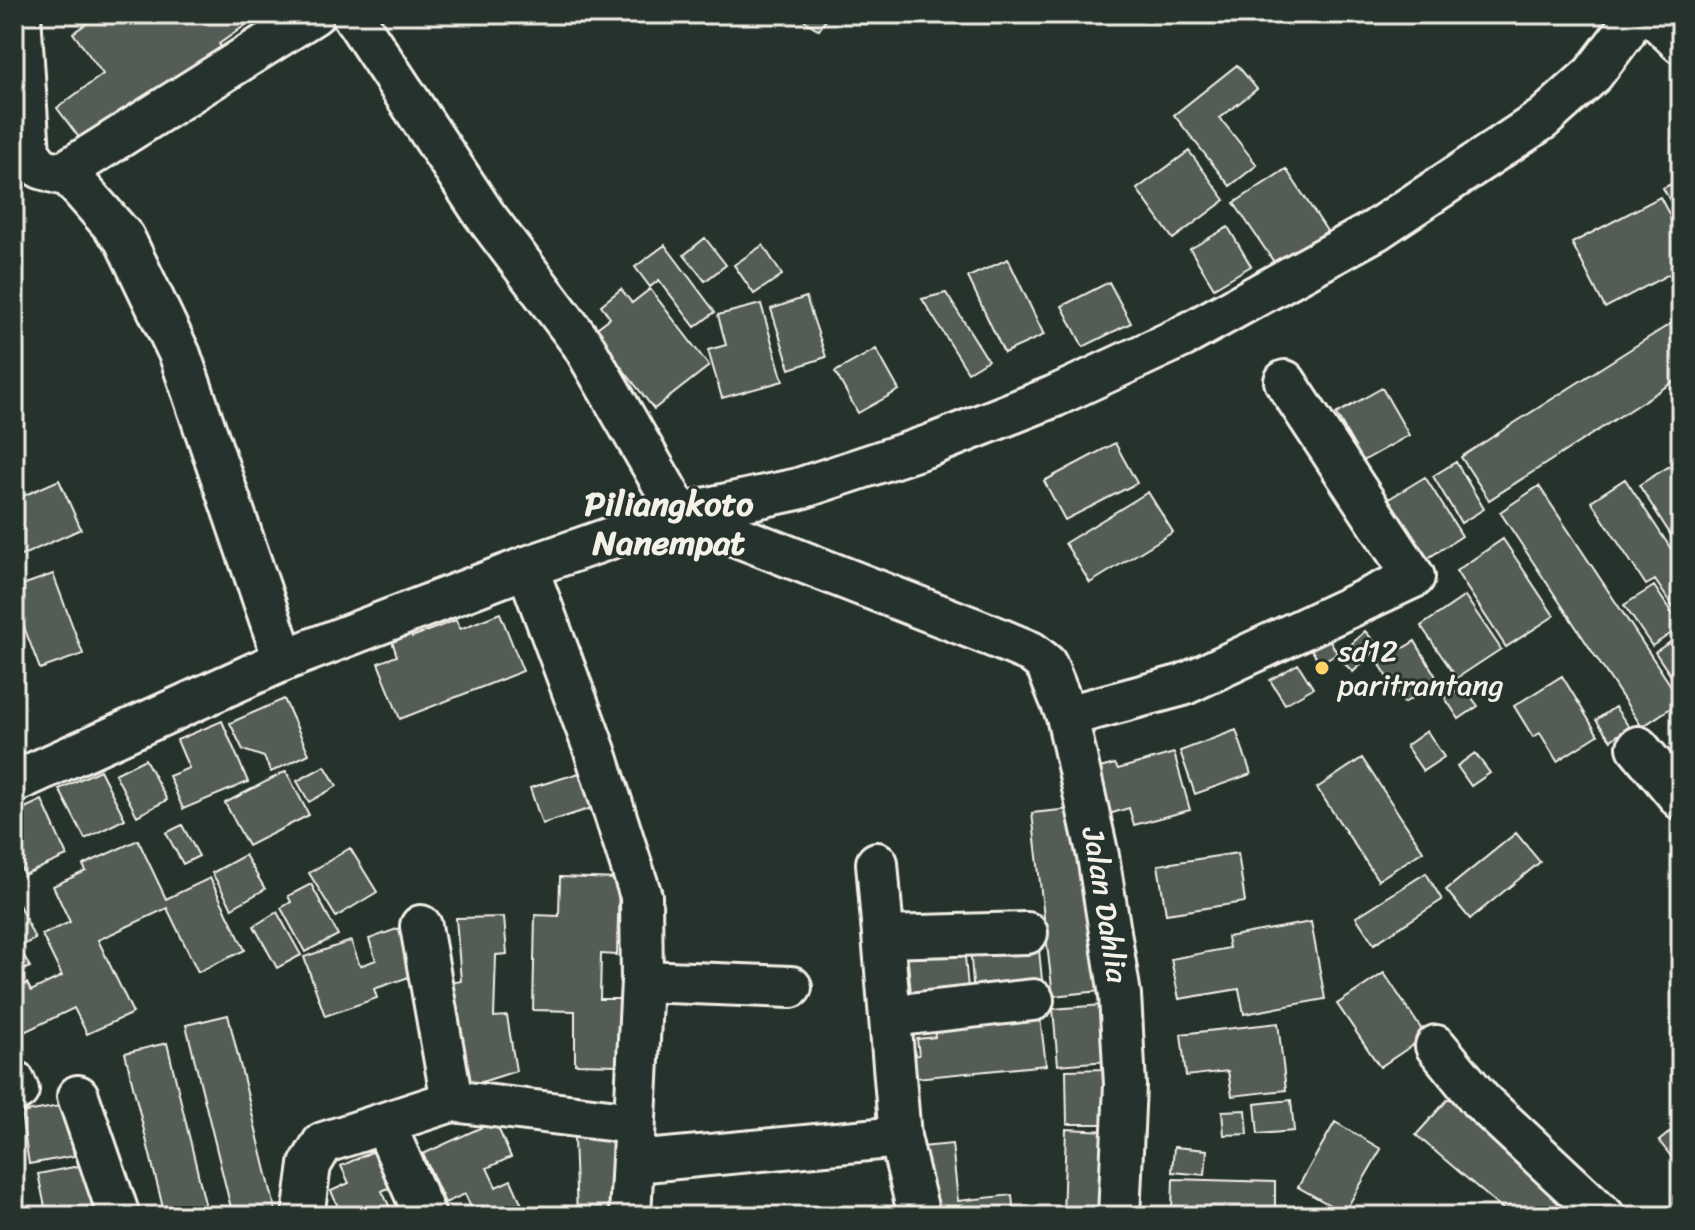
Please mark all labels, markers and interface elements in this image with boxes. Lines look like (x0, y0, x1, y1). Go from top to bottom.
district label: Piliangkoto Nanempat (584, 474, 754, 573)
place label: sd12 paritrantang (1336, 624, 1504, 712)
marker: sd12 paritrantang (1313, 659, 1331, 677)
street label: Jalan Dahlia (1065, 821, 1145, 988)

